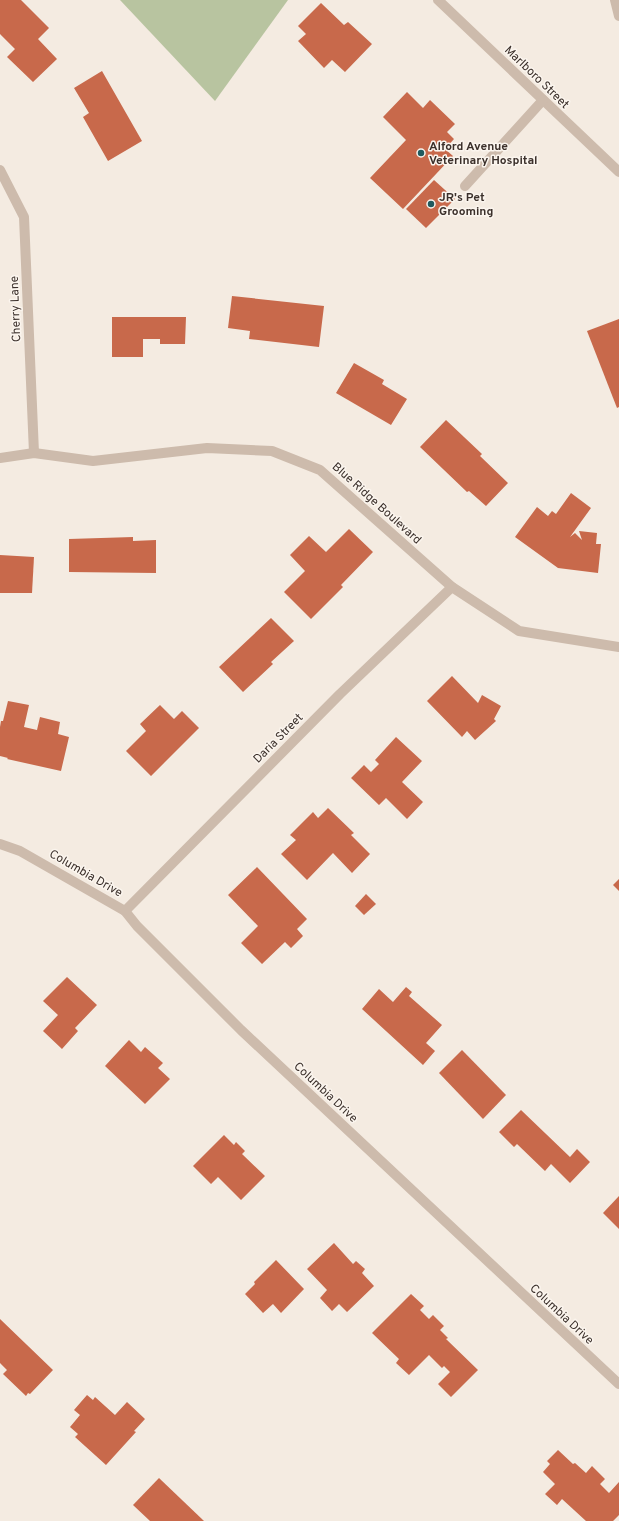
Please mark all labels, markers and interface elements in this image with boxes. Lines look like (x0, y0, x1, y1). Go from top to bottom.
street label: Marlboro Street (501, 43, 572, 113)
place label: Alford Avenue Veterinary Hospital (429, 139, 538, 169)
marker: Alford Avenue Veterinary Hospital (416, 148, 426, 158)
place label: JR's Pet Grooming (439, 190, 493, 220)
marker: JR's Pet Grooming (426, 199, 436, 209)
street label: Cherry Lane (7, 276, 25, 342)
street label: Blue Ridge Boulevard (328, 459, 424, 548)
street label: Daria Street (250, 710, 307, 767)
street label: Columbia Drive (46, 846, 125, 901)
street label: Columbia Drive (290, 1059, 361, 1127)
street label: Columbia Drive (526, 1281, 597, 1349)

